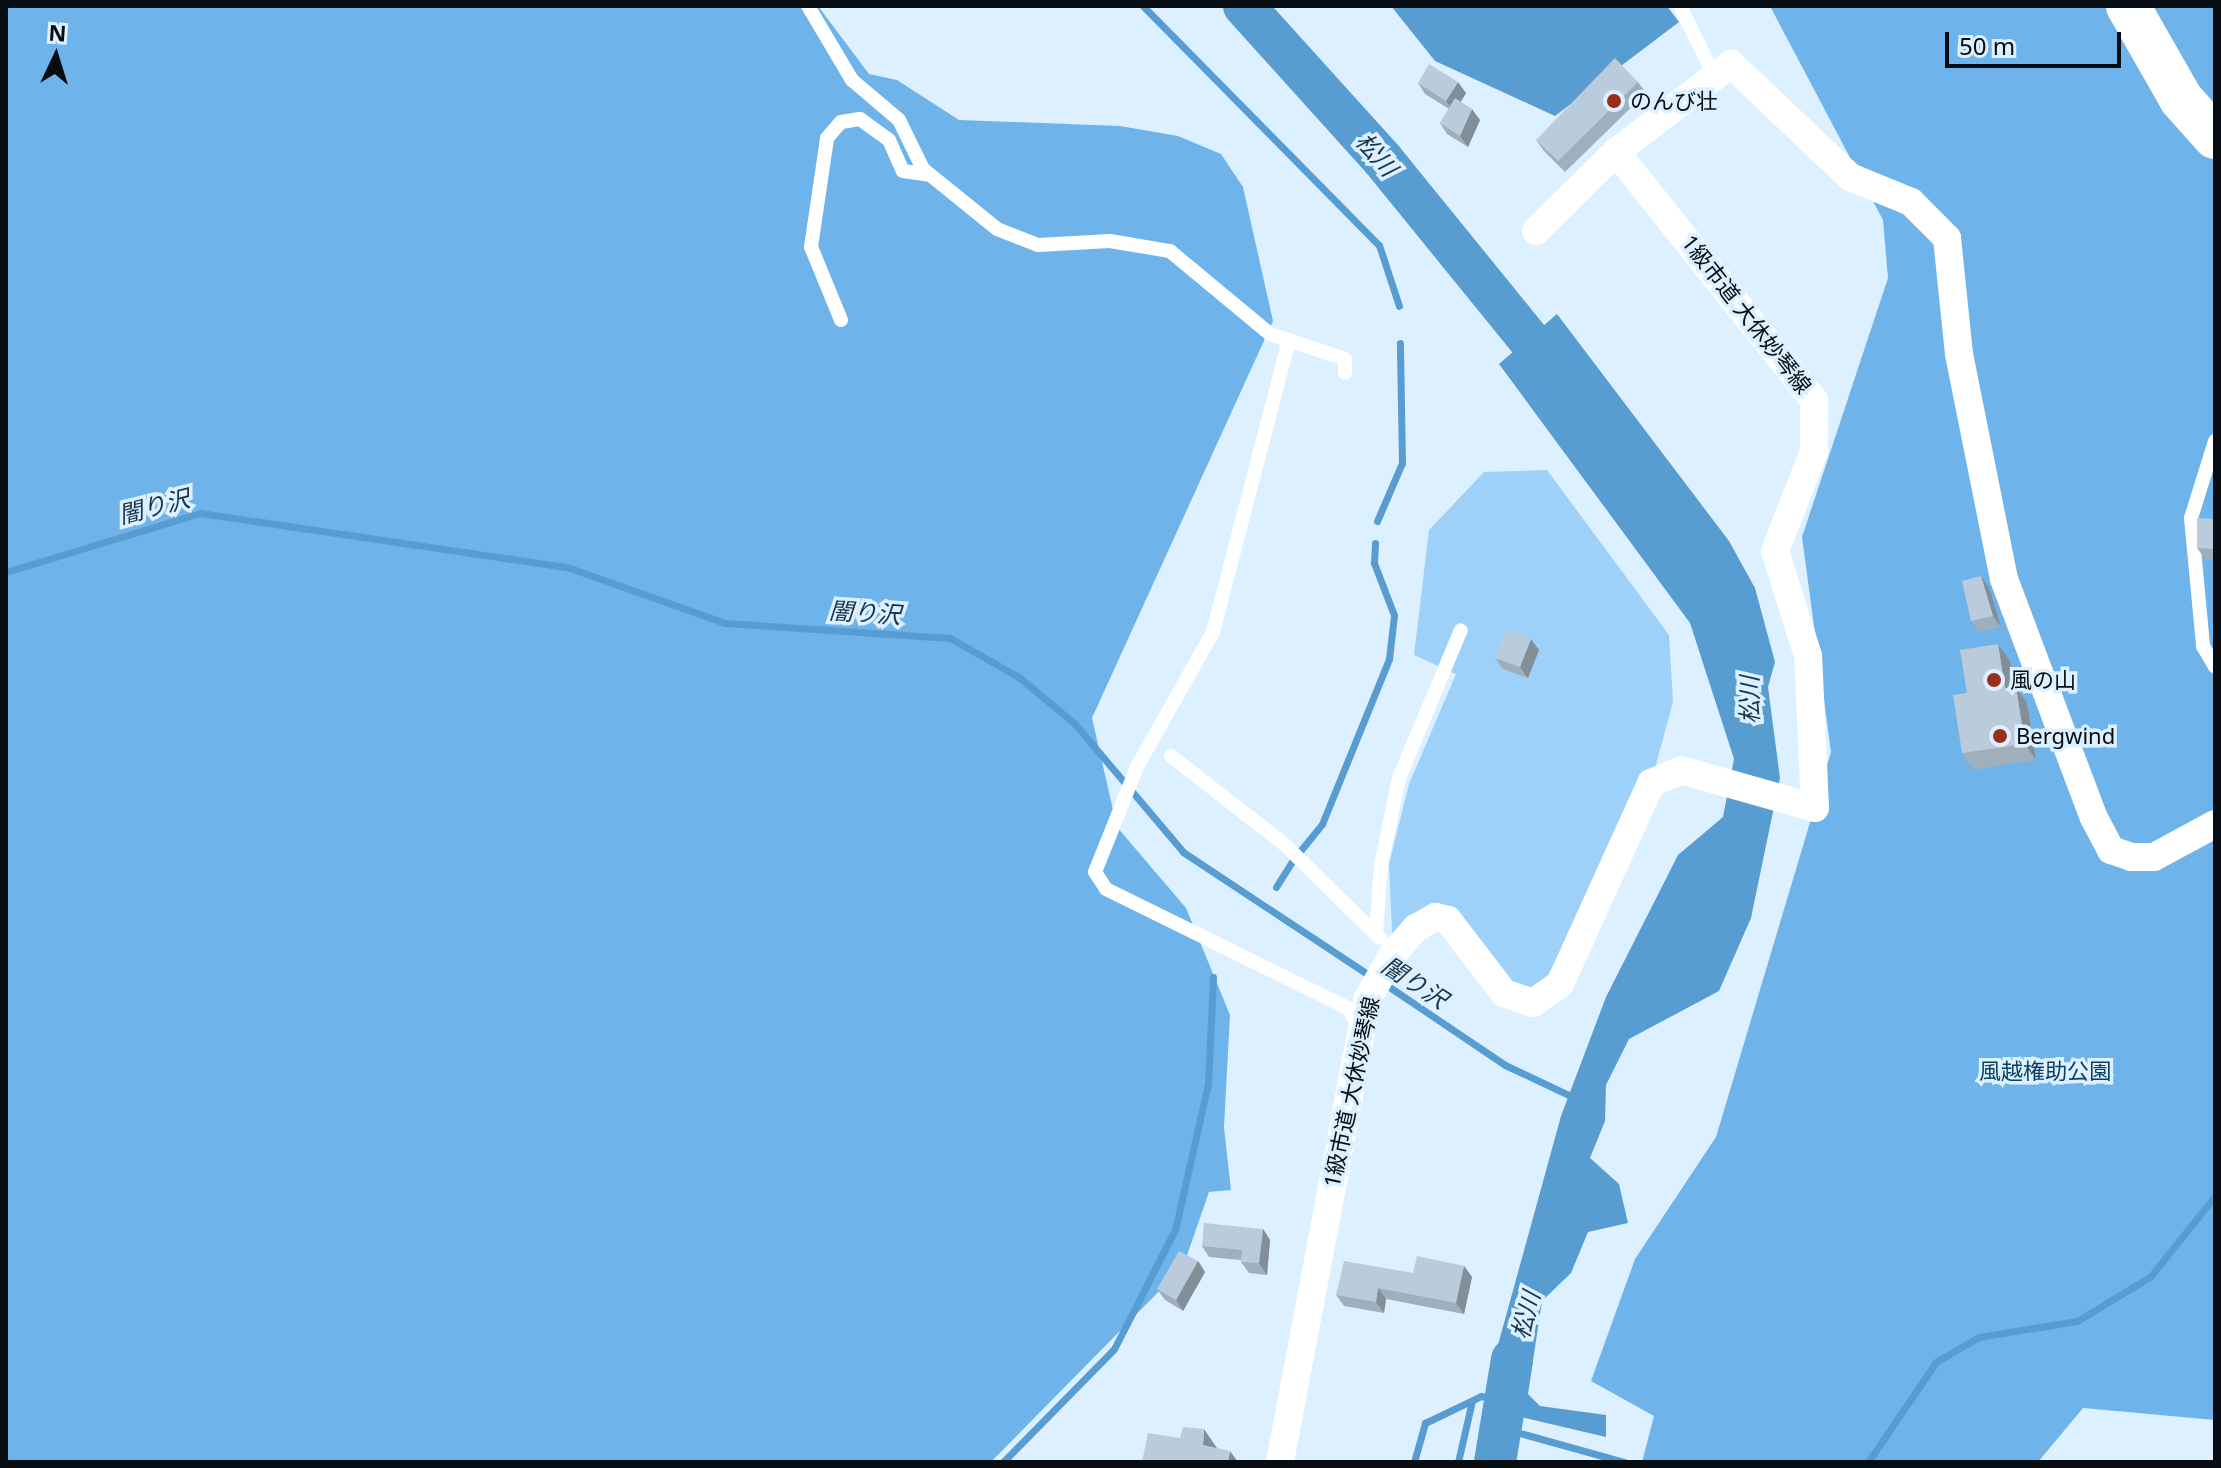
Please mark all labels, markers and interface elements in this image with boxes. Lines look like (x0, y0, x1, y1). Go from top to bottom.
north arrow (16, 16, 96, 96)
text: N (48, 16, 68, 48)
scale bar (1949, 16, 2125, 66)
text: 50 m (1959, 29, 2015, 62)
place label: のんび壮 (1630, 88, 1718, 114)
marker: のんび壮 (1605, 92, 1623, 110)
water label: 松川 (1350, 126, 1404, 182)
street label: 1級市道 大休妙琴線 (1677, 229, 1817, 399)
water label: 闇り沢 (116, 483, 192, 529)
water label: 闇り沢 (828, 595, 902, 629)
place label: 風の山 (2010, 667, 2076, 693)
marker: 風の山 (1985, 671, 2003, 689)
water label: 松川 (1734, 676, 1764, 724)
place label: Bergwind (2016, 723, 2115, 749)
marker: Bergwind (1991, 727, 2009, 745)
water label: 闇り沢 (1377, 950, 1453, 1014)
street label: 1級市道 大休妙琴線 (1318, 994, 1384, 1190)
park label: 風越権助公園 (1979, 1058, 2111, 1084)
water label: 松川 (1505, 1288, 1545, 1342)

